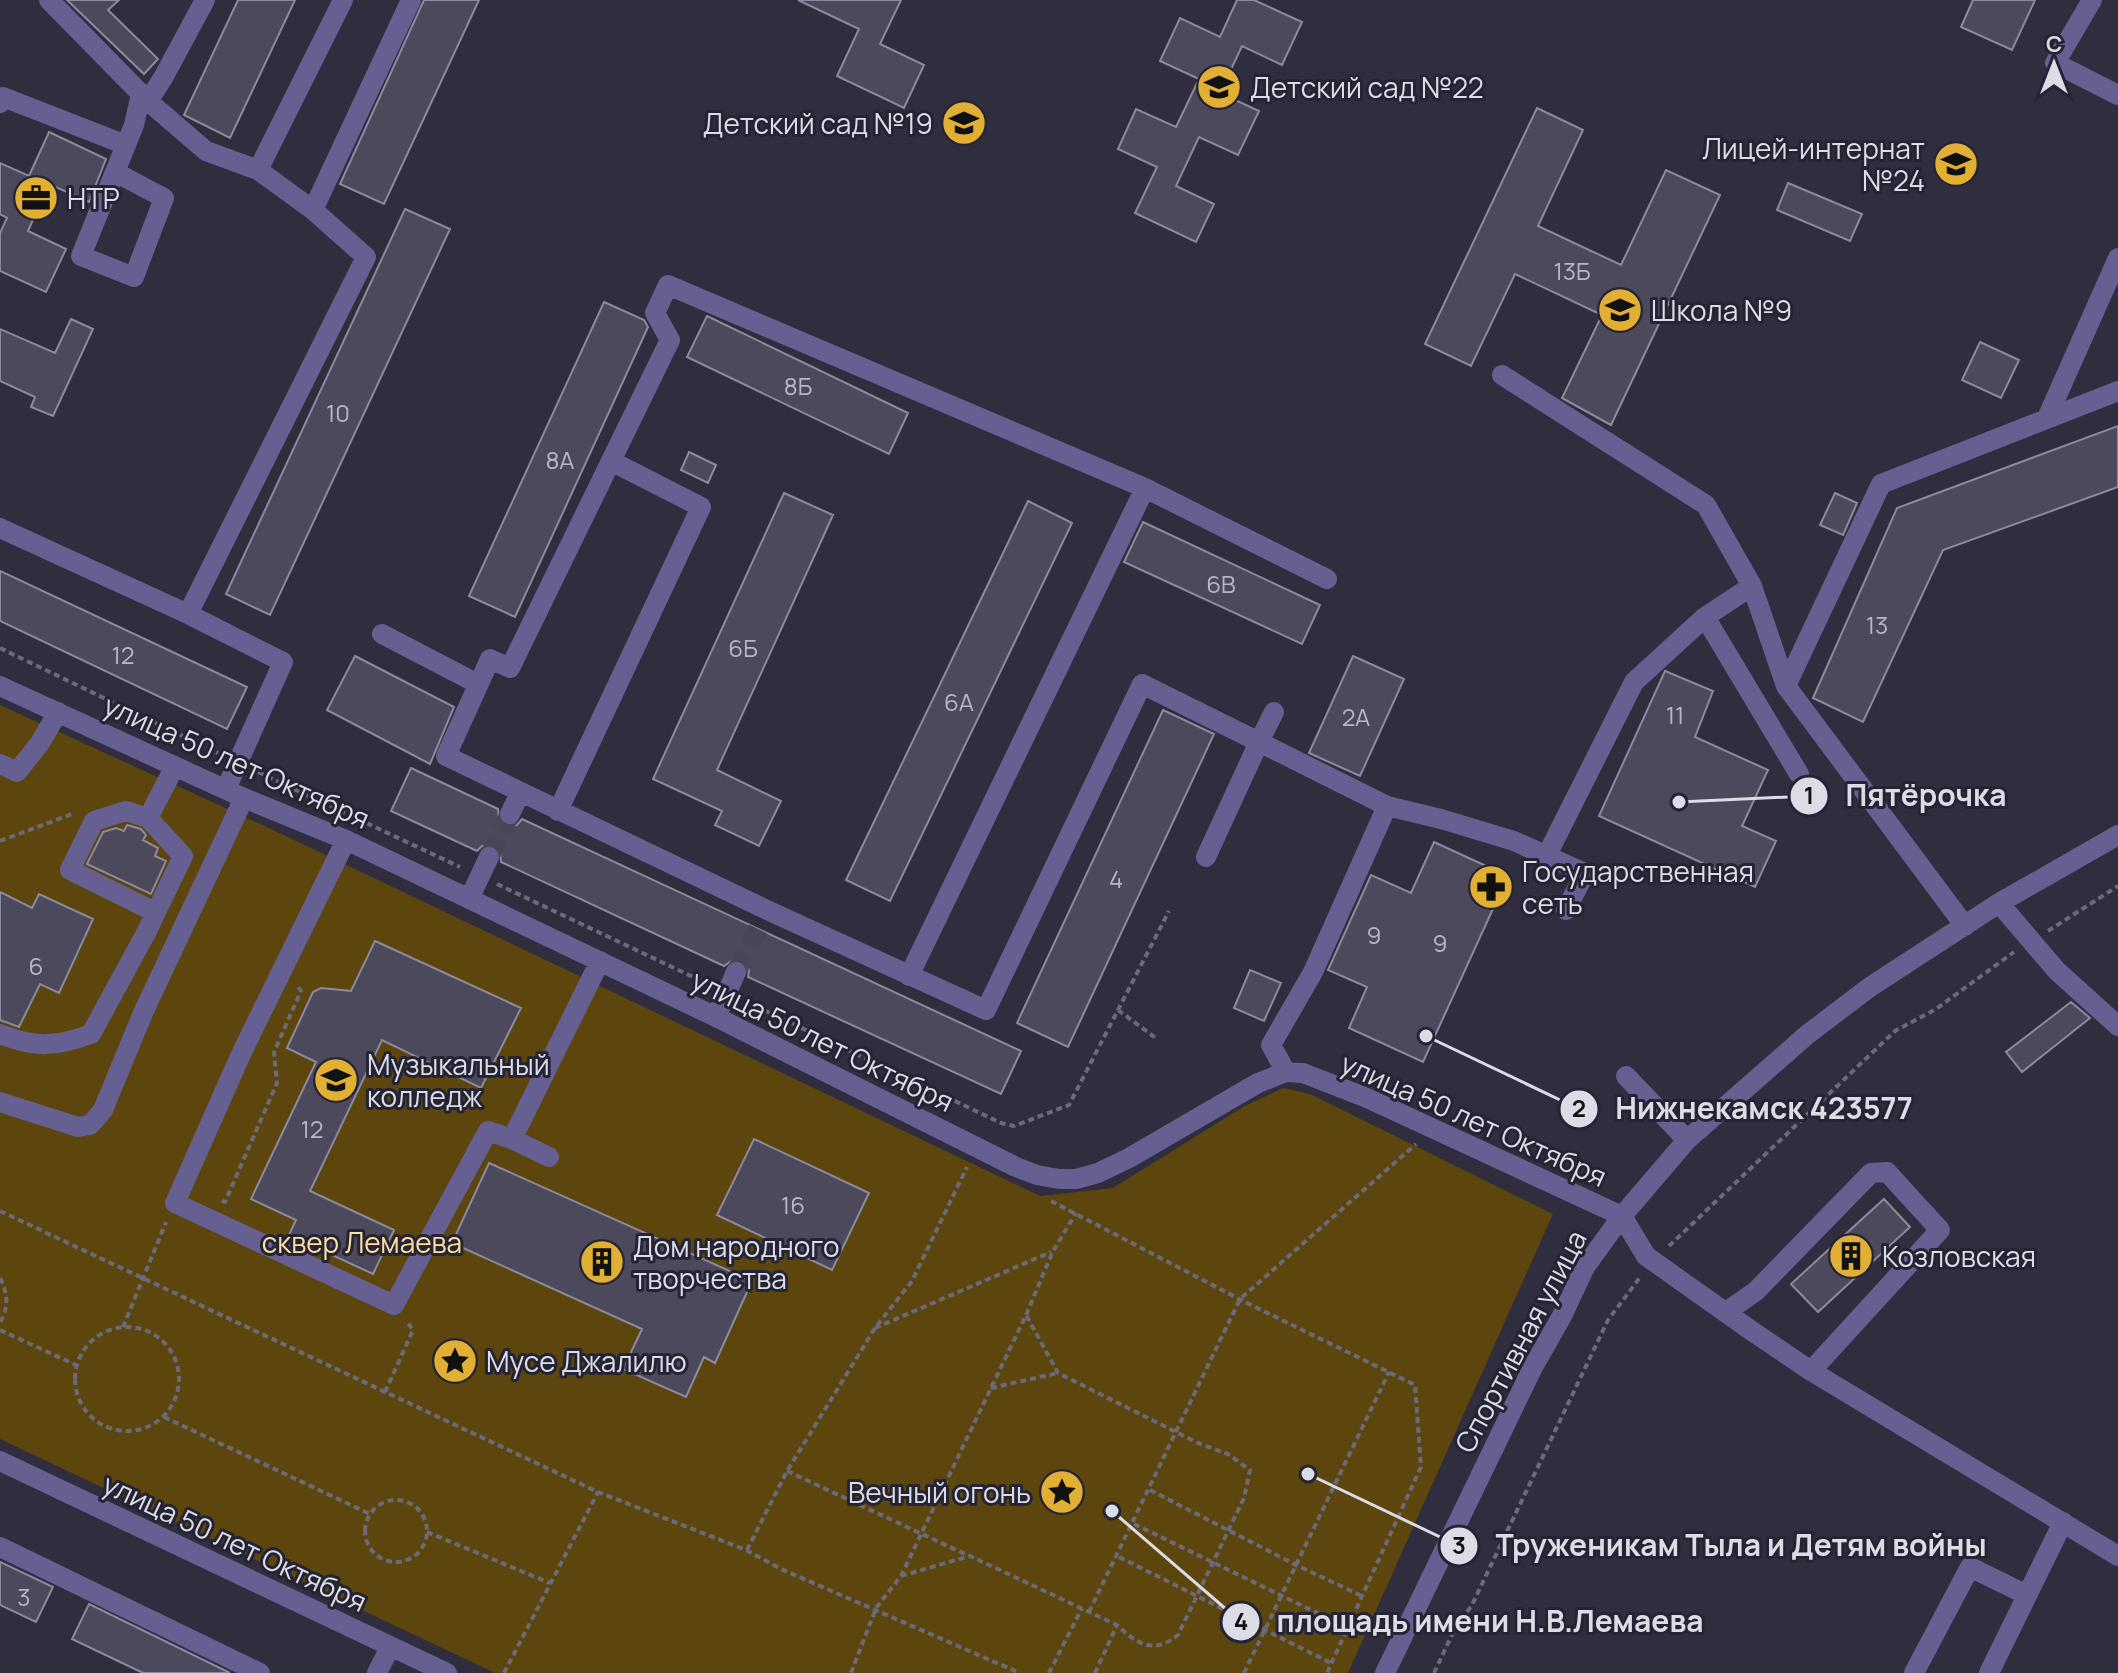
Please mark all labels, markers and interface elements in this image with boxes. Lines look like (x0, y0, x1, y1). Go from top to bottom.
north arrow (2014, 24, 2094, 104)
text: С (2046, 29, 2062, 59)
school or university icon: Детский сад №22 (1195, 63, 1243, 111)
place label: Детский сад №22 (1250, 68, 1484, 106)
school or university icon: Детский сад №19 (940, 99, 988, 147)
place label: Детский сад №19 (703, 104, 933, 142)
place label: Лицей-интернат №24 (1702, 129, 1925, 199)
school or university icon: Лицей-интернат №24 (1932, 140, 1980, 188)
office icon: НТР (12, 174, 60, 222)
place label: НТР (67, 179, 120, 217)
house number: 13Б (1553, 254, 1591, 287)
school or university icon: Школа №9 (1596, 286, 1644, 334)
place label: Школа №9 (1651, 291, 1792, 329)
house number: 8Б (784, 369, 812, 402)
house number: 10 (326, 396, 350, 429)
house number: 8А (545, 443, 575, 476)
house number: 6В (1206, 567, 1236, 600)
house number: 13 (1866, 608, 1888, 641)
house number: 6Б (728, 631, 758, 664)
house number: 12 (111, 638, 135, 671)
street label: улица 50 лет Октября (98, 685, 376, 837)
house number: 6А (944, 685, 974, 718)
house number: 11 (1666, 698, 1684, 731)
house number: 2А (1342, 700, 1370, 733)
callout: Пятёрочка (1789, 769, 2022, 823)
text: Пятёрочка (1846, 774, 2006, 815)
text: 1 (1804, 778, 1814, 811)
place label: Государственная сеть (1522, 852, 1754, 922)
house number: 4 (1109, 862, 1123, 895)
pharmacy icon: Государственная сеть (1467, 863, 1515, 911)
house number: 9 (1367, 918, 1381, 951)
house number: 9 (1433, 926, 1447, 959)
house number: 6 (29, 949, 43, 982)
street label: улица 50 лет Октября (686, 960, 960, 1120)
street label: улица 50 лет Октября (1335, 1043, 1613, 1195)
place label: Музыкальный колледж (367, 1045, 550, 1115)
school or university icon: Музыкальный колледж (312, 1056, 360, 1104)
callout: Нижнекамск 423577 (1559, 1082, 1929, 1136)
text: Нижнекамск 423577 (1615, 1087, 1913, 1128)
text: 2 (1572, 1091, 1586, 1124)
house number: 12 (300, 1112, 324, 1145)
house number: 16 (781, 1188, 805, 1221)
park label: сквер Лемаева (262, 1223, 462, 1261)
street label: Спортивная улица (1445, 1223, 1595, 1459)
place label: Дом народного творчества (633, 1227, 840, 1297)
building icon: Козловская (1827, 1232, 1875, 1280)
place label: Козловская (1882, 1237, 2036, 1275)
building icon: Дом народного творчества (578, 1238, 626, 1286)
place icon: Мусе Джалилю (431, 1337, 479, 1385)
place label: Мусе Джалилю (486, 1342, 687, 1380)
street label: улица 50 лет Октября (97, 1464, 373, 1620)
place icon: Вечный огонь (1038, 1468, 1086, 1516)
place label: Вечный огонь (848, 1473, 1031, 1511)
callout: Труженикам Тыла и Детям войны (1439, 1519, 2003, 1573)
text: Труженикам Тыла и Детям войны (1495, 1524, 1987, 1565)
text: 3 (1452, 1528, 1466, 1561)
house number: 3 (17, 1580, 31, 1613)
callout: площадь имени Н.В.Лемаева (1221, 1595, 1720, 1649)
text: площадь имени Н.В.Лемаева (1277, 1600, 1703, 1641)
text: 4 (1234, 1604, 1248, 1637)

